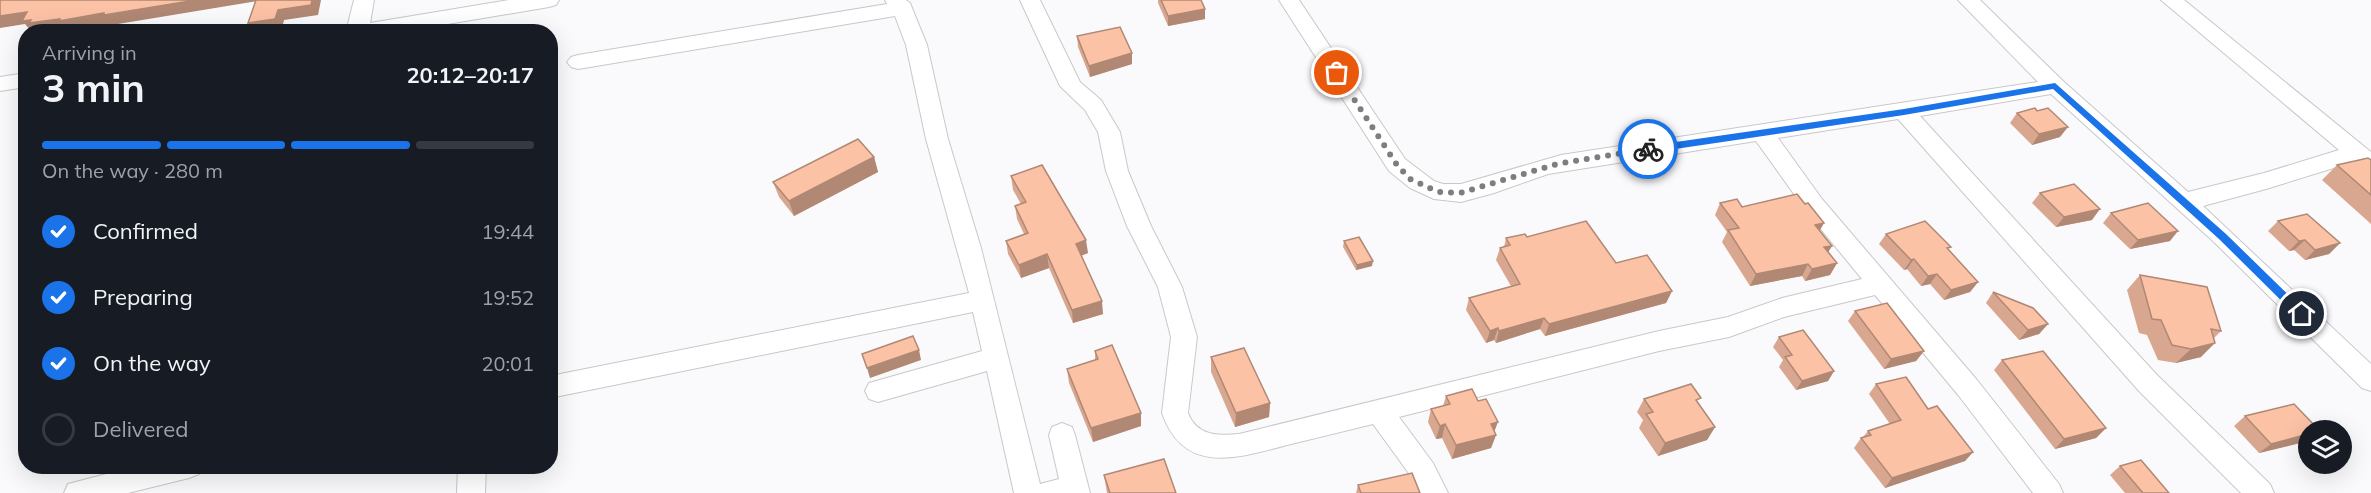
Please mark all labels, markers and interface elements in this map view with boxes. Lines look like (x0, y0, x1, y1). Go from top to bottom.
text: Arriving in (42, 40, 137, 65)
pin (1311, 47, 1362, 98)
icon: bag (1320, 56, 1353, 89)
text: 20:12–20:17 (406, 61, 534, 89)
text: 3 min (42, 63, 145, 112)
courier (1618, 119, 1678, 179)
icon: bike (1632, 133, 1665, 166)
text: On the way · 280 m (42, 158, 223, 183)
icon: check (42, 215, 75, 248)
text: Confirmed (93, 217, 198, 245)
text: 19:44 (481, 219, 534, 244)
icon: check (42, 281, 75, 314)
text: Preparing (93, 283, 193, 311)
text: 19:52 (481, 285, 534, 310)
pin (2276, 288, 2327, 339)
icon: home (2285, 297, 2318, 330)
icon: check (42, 347, 75, 380)
text: On the way (93, 349, 211, 377)
text: 20:01 (481, 351, 534, 376)
text: Delivered (93, 415, 188, 443)
map controls (2298, 420, 2352, 474)
button: layers (2298, 420, 2352, 474)

